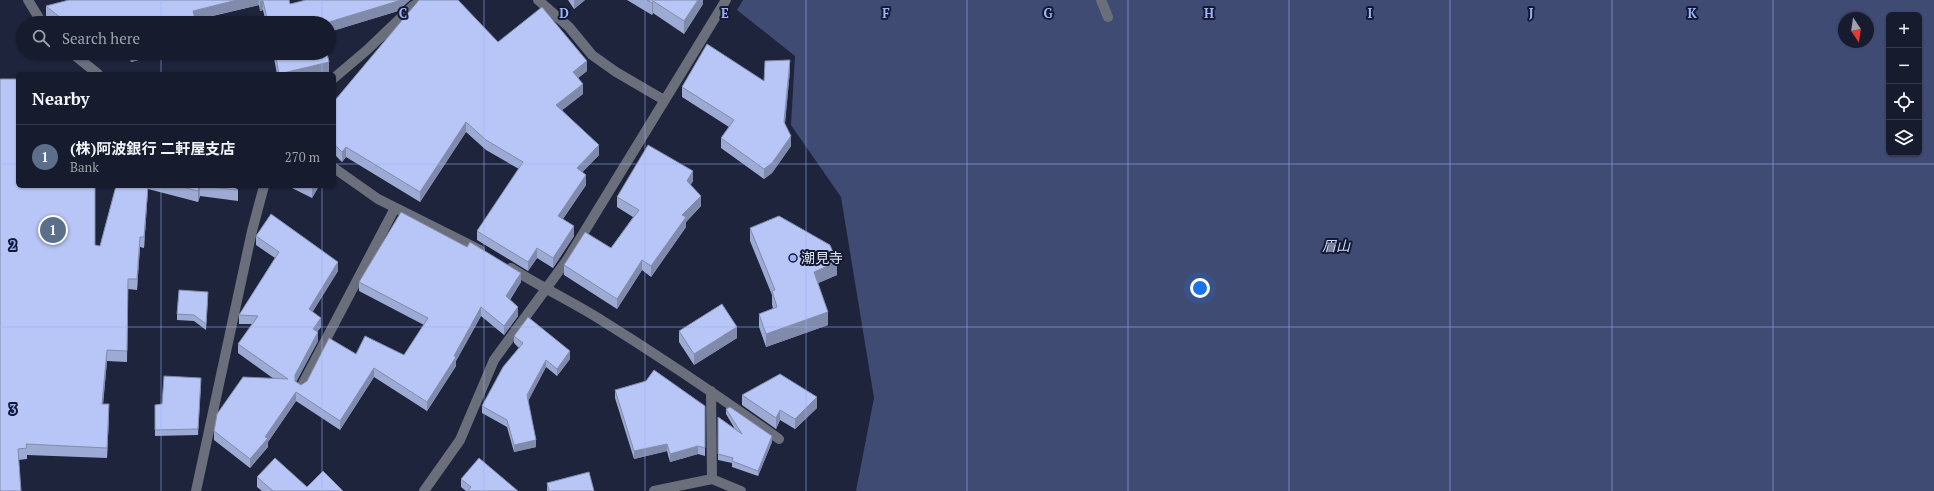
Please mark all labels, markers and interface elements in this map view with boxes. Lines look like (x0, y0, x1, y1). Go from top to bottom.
text: C (399, 4, 407, 22)
text: D (559, 4, 569, 22)
text: E (721, 4, 729, 22)
text: F (882, 4, 890, 22)
text: G (1043, 4, 1053, 22)
text: H (1204, 4, 1214, 22)
text: I (1368, 4, 1373, 22)
text: J (1529, 4, 1534, 22)
text: K (1687, 4, 1697, 22)
north arrow (1838, 12, 1874, 48)
map controls (1886, 12, 1922, 156)
button: + (1886, 12, 1922, 48)
search box (16, 16, 336, 60)
icon: search (30, 27, 52, 49)
text: Search here (62, 28, 140, 48)
button: − (1886, 48, 1922, 84)
button: locate (1886, 84, 1922, 120)
text: Nearby (32, 87, 90, 110)
button: layers (1886, 120, 1922, 156)
text: (株)阿波銀行 二軒屋支店 (70, 138, 235, 158)
text: 1 (41, 148, 49, 166)
text: 270 m (285, 148, 320, 166)
text: Bank (70, 158, 99, 176)
pin: 1 (40, 215, 66, 245)
text: 2 (9, 236, 17, 254)
park label: 眉山 (1322, 236, 1351, 255)
place label: 潮見寺 (801, 248, 843, 267)
marker: 潮見寺 (788, 253, 798, 263)
your location (1190, 278, 1210, 298)
text: 3 (9, 400, 17, 418)

